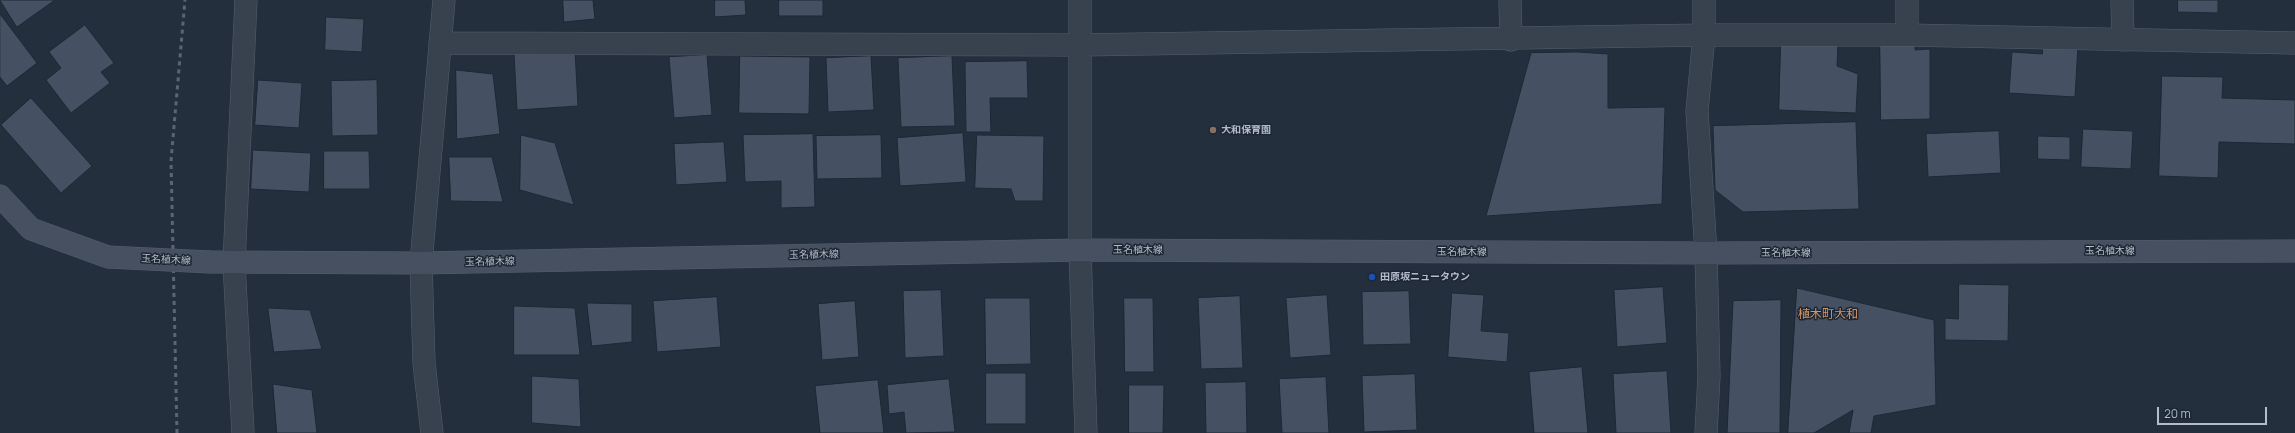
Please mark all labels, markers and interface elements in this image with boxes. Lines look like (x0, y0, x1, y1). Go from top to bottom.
place label: 大和保育園 (1221, 124, 1271, 136)
marker: 大和保育園 (1208, 125, 1218, 135)
street label: 玉名植木線 (1113, 244, 1163, 256)
street label: 玉名植木線 (2085, 245, 2135, 257)
street label: 玉名植木線 (1437, 246, 1487, 258)
street label: 玉名植木線 (1761, 247, 1811, 259)
street label: 玉名植木線 (789, 249, 839, 261)
street label: 玉名植木線 (141, 253, 191, 267)
street label: 玉名植木線 (465, 256, 515, 268)
place label: 田原坂ニュータウン (1380, 271, 1470, 283)
marker: 田原坂ニュータウン (1367, 272, 1377, 282)
district label: 植木町大和 (1798, 308, 1858, 322)
scale bar (2159, 399, 2269, 425)
text: 20 m (2164, 405, 2191, 422)

